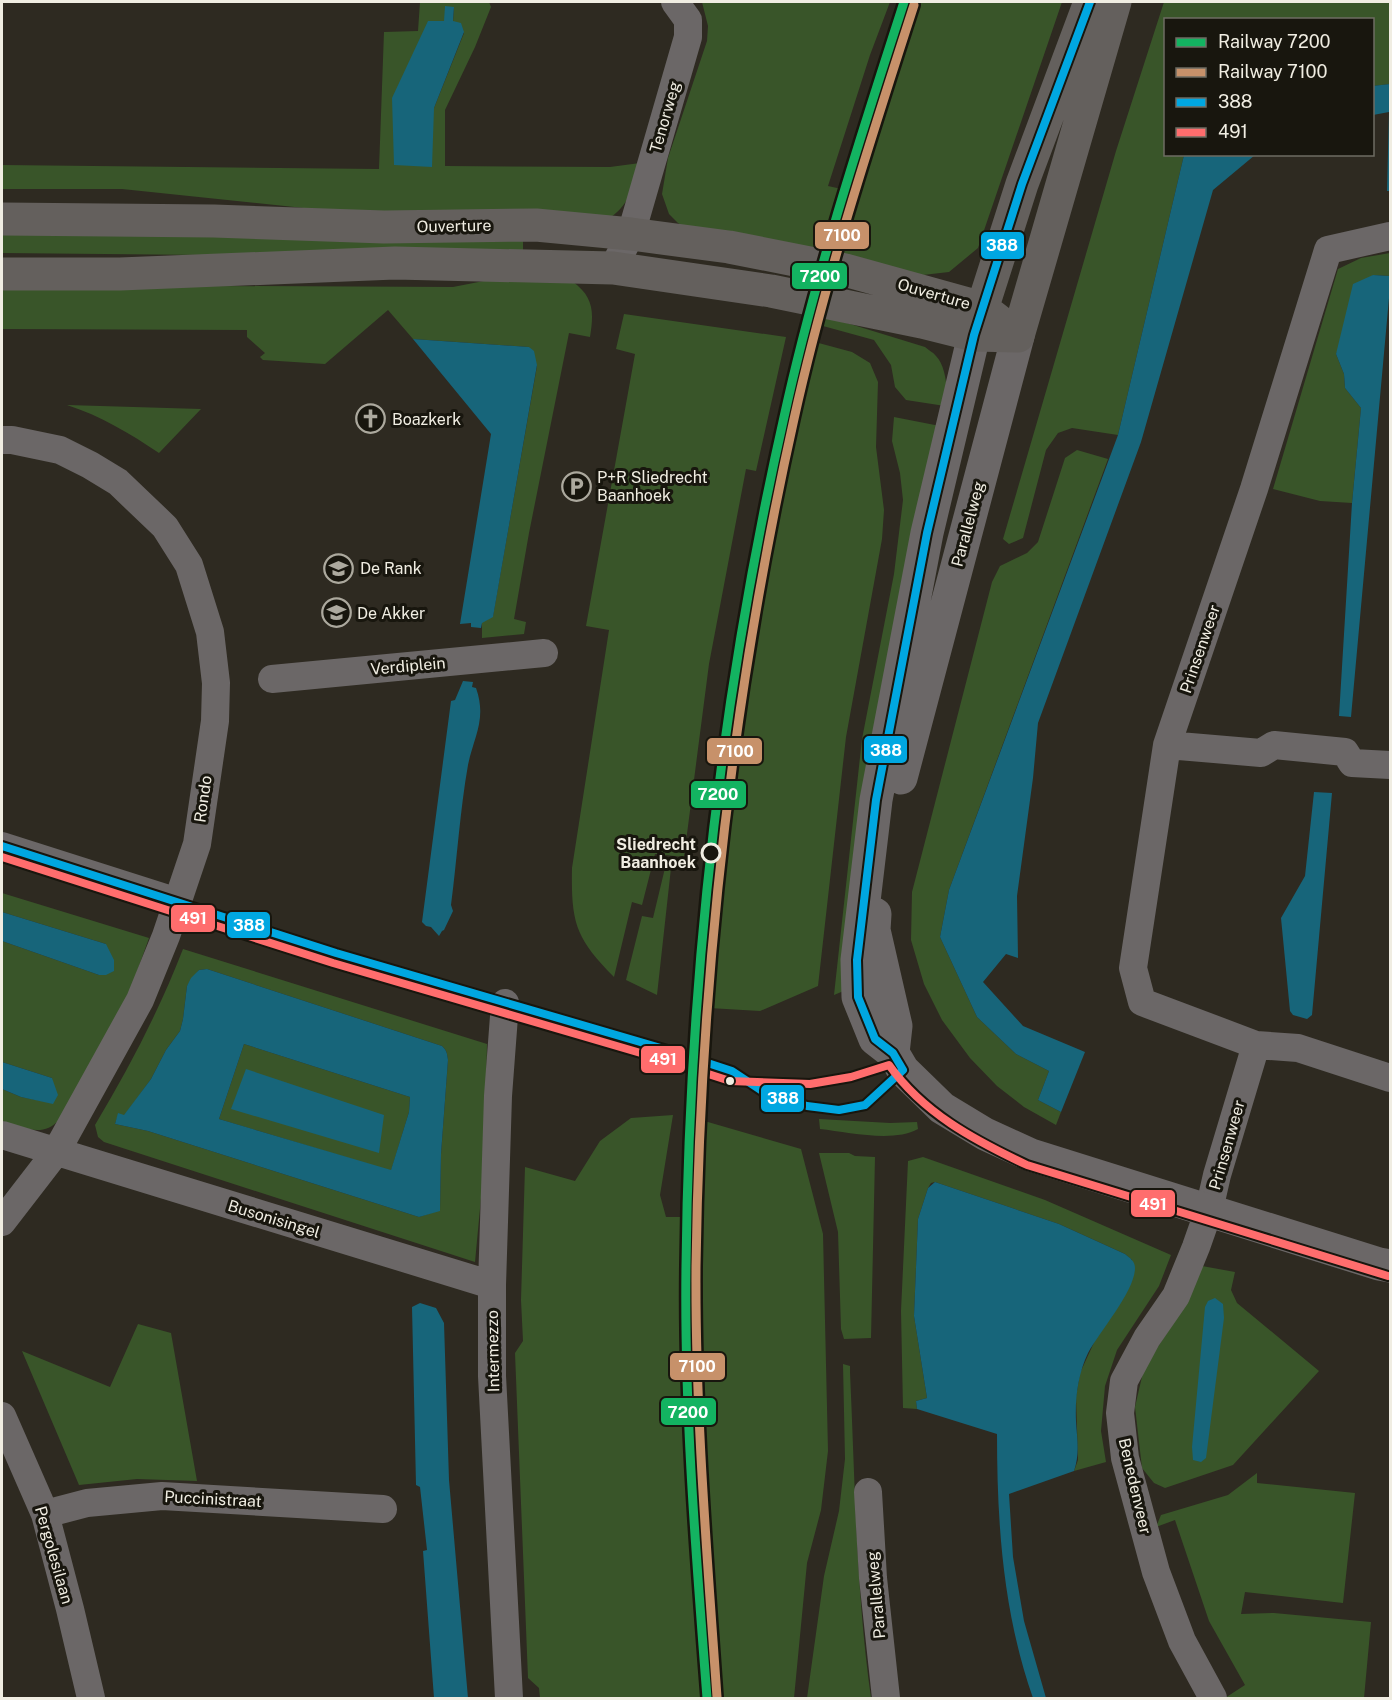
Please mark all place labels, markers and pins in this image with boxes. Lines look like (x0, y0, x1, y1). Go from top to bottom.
church icon: Boazkerk (355, 403, 387, 435)
place label: Boazkerk (392, 410, 461, 429)
place label: P+R Sliedrecht Baanhoek (597, 468, 708, 505)
parking icon: P+R Sliedrecht Baanhoek (560, 470, 592, 502)
school or university icon: De Rank (323, 552, 355, 584)
place label: De Rank (360, 559, 422, 578)
school or university icon: De Akker (320, 597, 352, 629)
place label: De Akker (357, 604, 425, 623)
place label: Sliedrecht Baanhoek (616, 835, 696, 872)
marker: Sliedrecht Baanhoek (701, 843, 721, 863)
unlabelled marker (724, 1075, 736, 1087)

